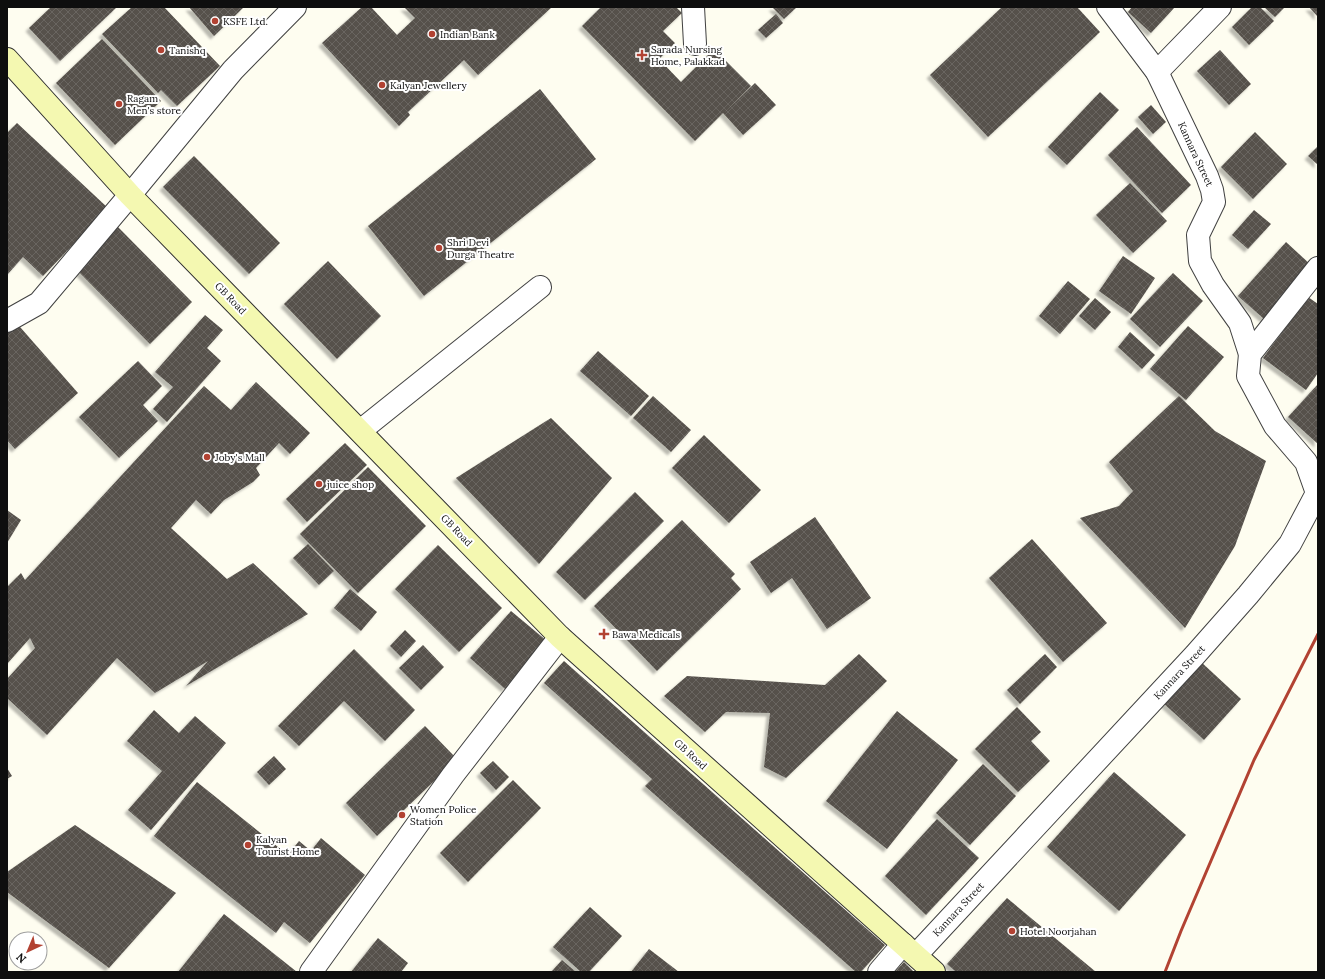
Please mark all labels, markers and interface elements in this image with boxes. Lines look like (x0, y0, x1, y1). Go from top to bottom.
place label: KSFE Ltd. (223, 15, 268, 28)
marker: KSFE Ltd. (210, 16, 220, 26)
place label: Indian Bank (440, 28, 495, 41)
marker: Indian Bank (427, 29, 437, 39)
place label: Sarada Nursing Home, Palakkad (651, 43, 725, 68)
place label: Tanishq (169, 44, 206, 57)
marker: Tanishq (156, 45, 166, 55)
marker: Sarada Nursing Home, Palakkad (636, 49, 648, 61)
place label: Kalyan Jewellery (390, 79, 467, 92)
marker: Kalyan Jewellery (377, 80, 387, 90)
place label: Ragam Men's store (127, 92, 181, 117)
marker: Ragam Men's store (114, 99, 124, 109)
street label: Kannara Street (1175, 120, 1216, 189)
place label: Shri Devi Durga Theatre (447, 236, 515, 261)
marker: Shri Devi Durga Theatre (434, 243, 444, 253)
street label: GB Road (212, 280, 249, 317)
place label: Joby's Mall (214, 451, 265, 464)
marker: Joby's Mall (202, 452, 212, 462)
place label: juice shop (326, 478, 374, 491)
marker: juice shop (314, 479, 324, 489)
street label: GB Road (438, 512, 475, 549)
place label: Bawa Medicals (612, 628, 680, 641)
marker: Bawa Medicals (599, 629, 609, 639)
street label: Kannara Street (1151, 642, 1208, 702)
street label: GB Road (672, 736, 710, 772)
place label: Women Police Station (410, 803, 477, 828)
marker: Women Police Station (397, 810, 407, 820)
place label: Kalyan Tourist Home (256, 833, 320, 858)
marker: Kalyan Tourist Home (243, 840, 253, 850)
street label: Kannara Street (930, 879, 987, 939)
place label: Hotel Noorjahan (1020, 925, 1097, 938)
marker: Hotel Noorjahan (1007, 926, 1017, 936)
north arrow (8, 931, 48, 971)
text: N (13, 950, 29, 966)

